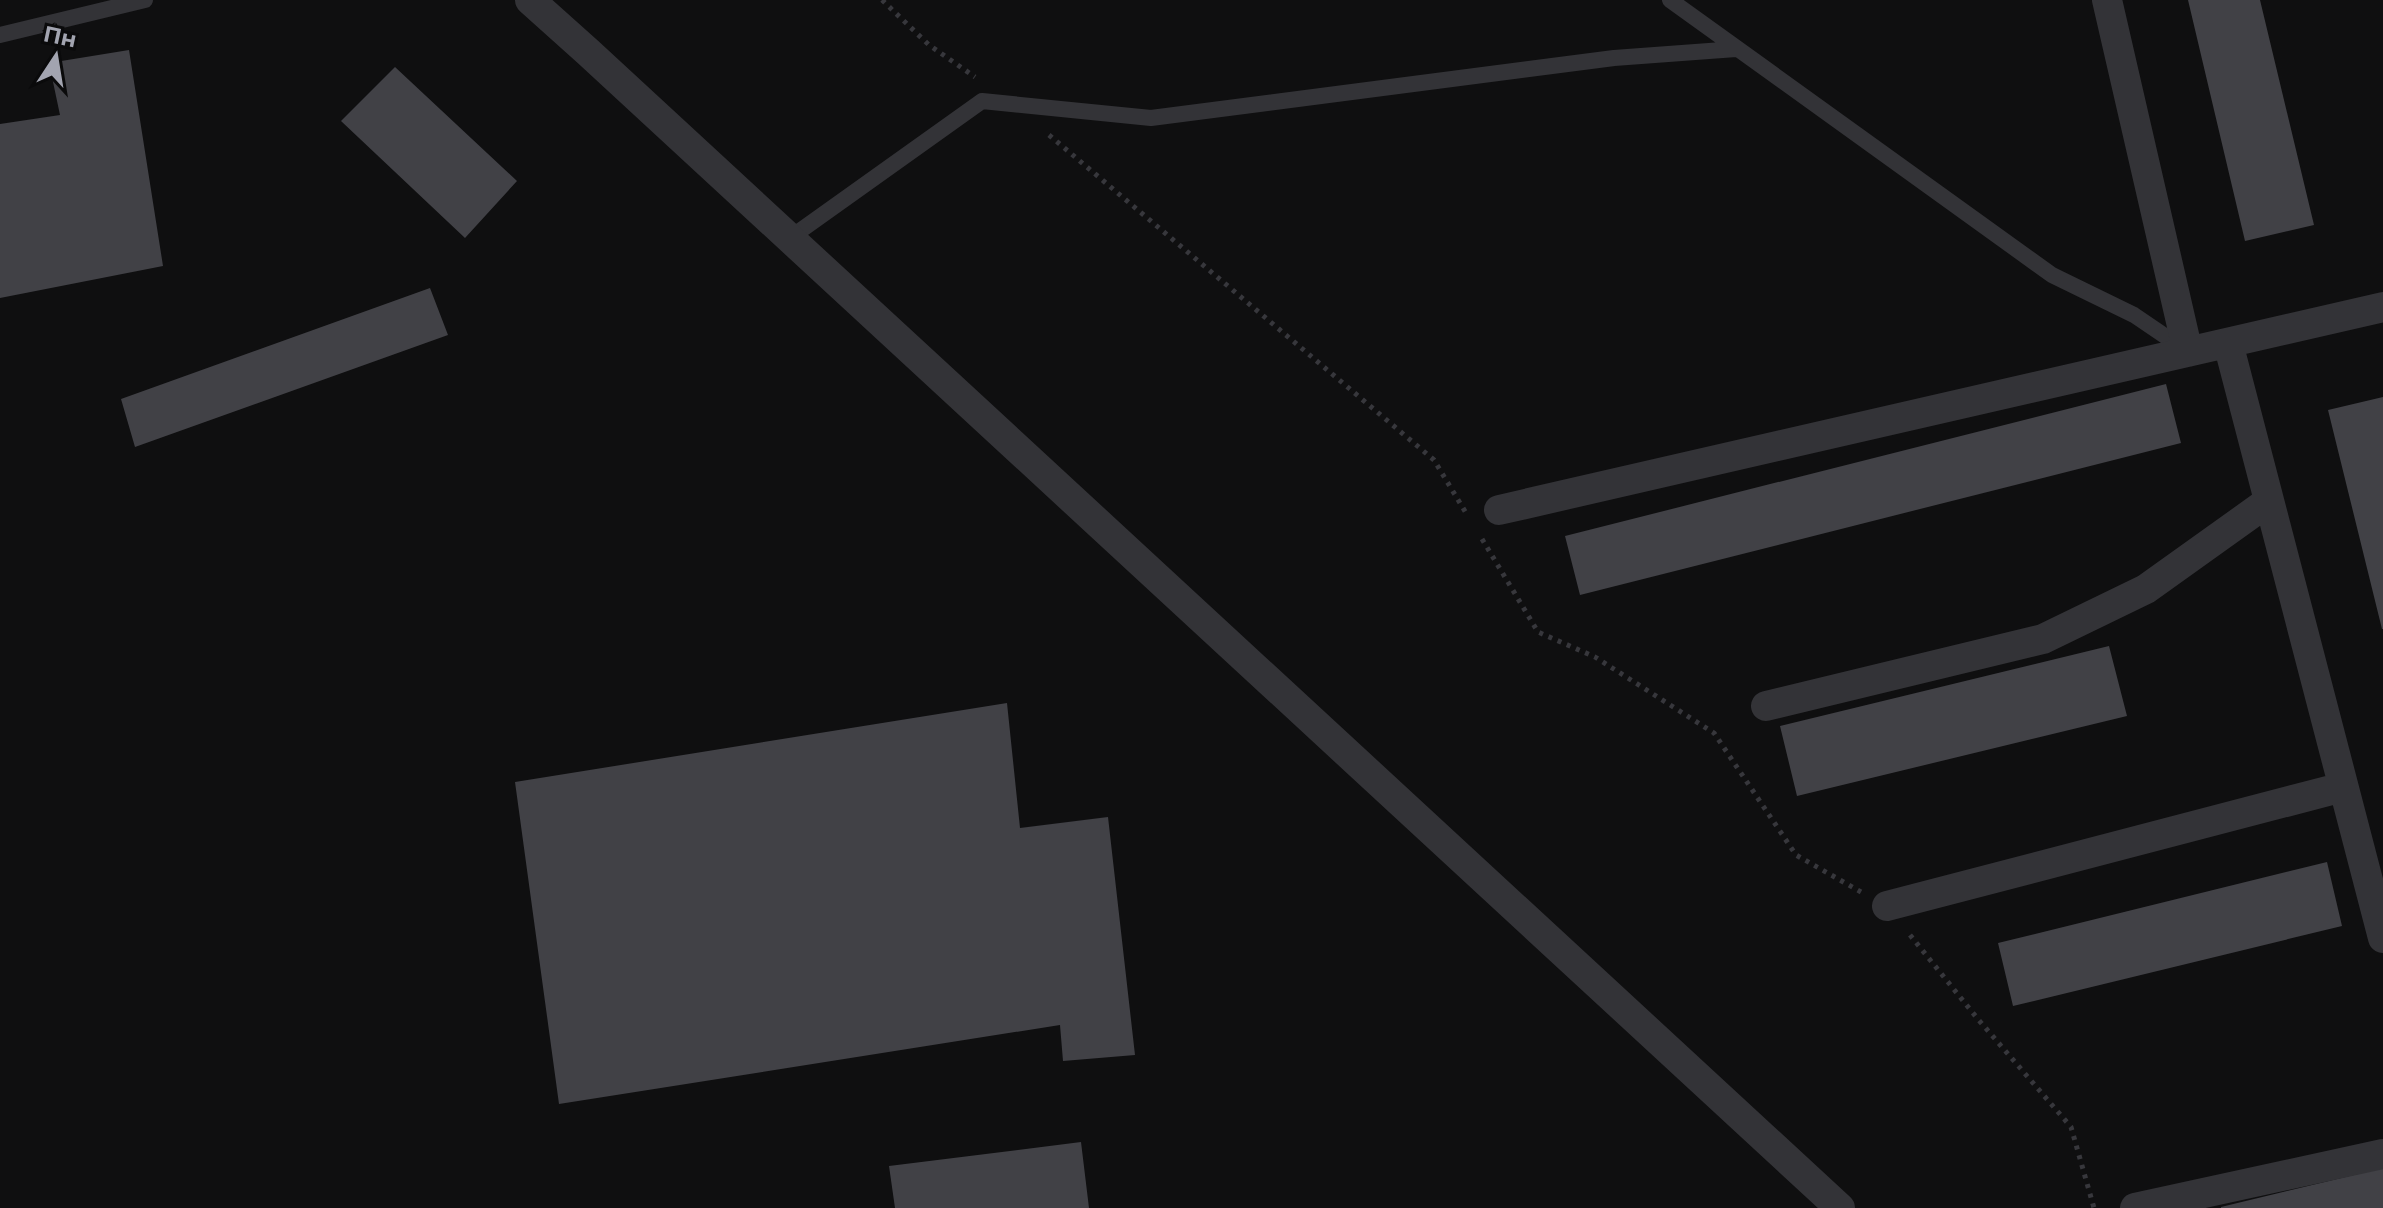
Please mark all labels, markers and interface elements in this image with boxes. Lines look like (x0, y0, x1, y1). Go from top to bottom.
north arrow (16, 16, 96, 96)
text: Пн (41, 20, 79, 54)

